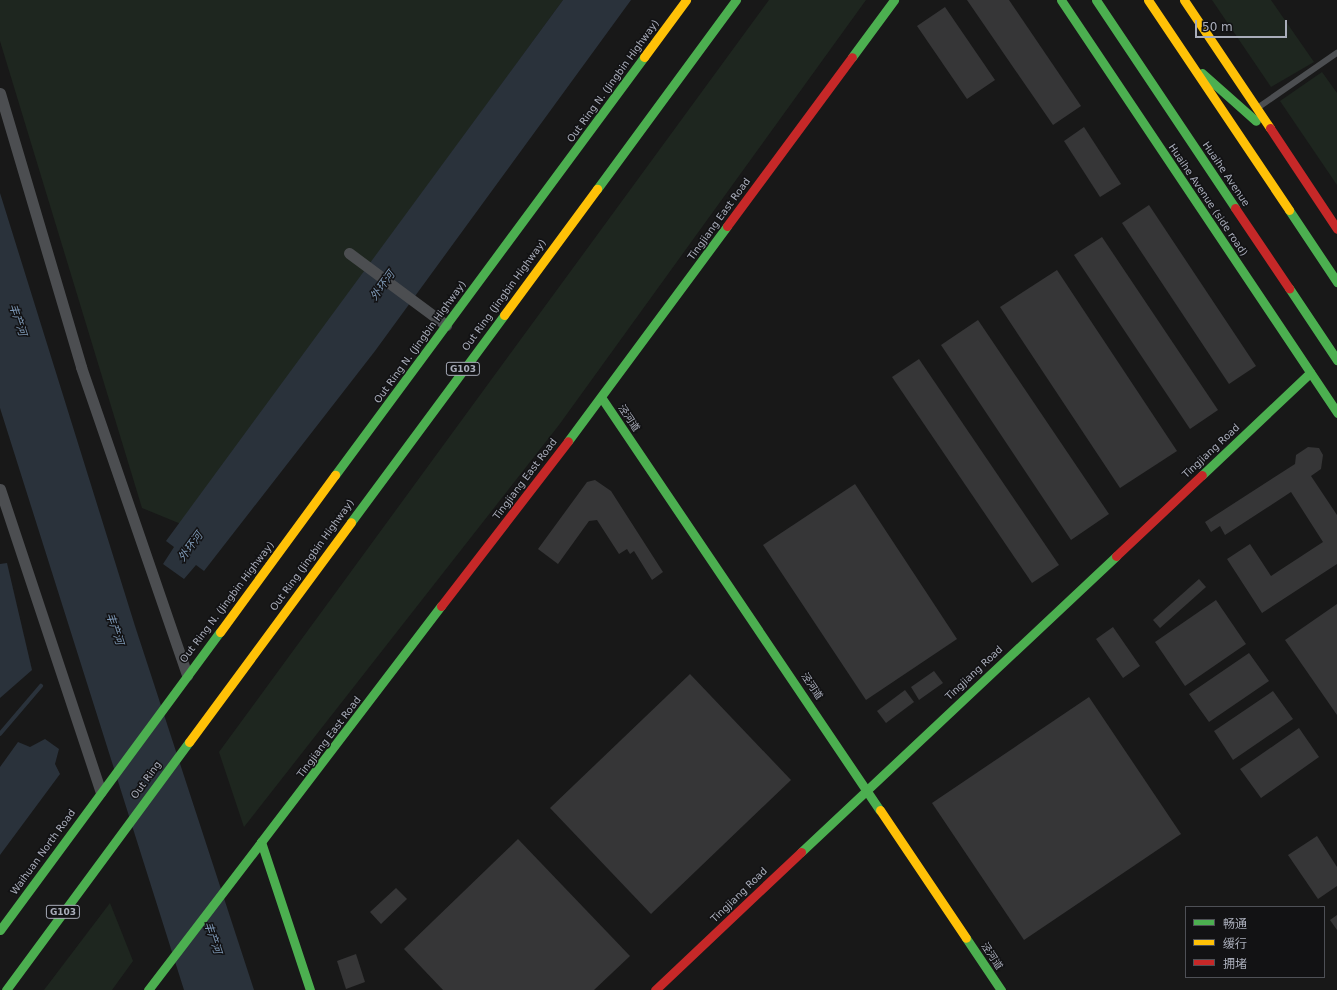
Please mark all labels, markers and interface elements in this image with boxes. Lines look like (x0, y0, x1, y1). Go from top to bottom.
scale bar (1197, 12, 1289, 38)
street label: Out Ring N. (Jingbin Highway) (564, 17, 662, 145)
text: 50 m (1202, 20, 1233, 34)
street label: Huaihe Avenue (1200, 139, 1252, 209)
street label: Huaihe Avenue (side road) (1166, 142, 1250, 258)
street label: Tingjiang East Road (685, 176, 753, 262)
street label: Out Ring (Jingbin Highway) (459, 237, 549, 353)
water label: 外环河 (368, 269, 398, 303)
street label: Out Ring N. (Jingbin Highway) (371, 278, 469, 406)
water label: 丰产河 (6, 302, 28, 338)
road number: G103 (445, 362, 481, 376)
street label: 泾河道 (616, 402, 642, 434)
street label: Tingjiang Road (1180, 421, 1242, 481)
street label: Tingjiang East Road (491, 436, 559, 522)
street label: Out Ring (Jingbin Highway) (267, 497, 357, 613)
water label: 外环河 (176, 530, 206, 564)
street label: Out Ring N. (Jingbin Highway) (177, 539, 277, 665)
water label: 丰产河 (103, 611, 125, 647)
street label: Tingjiang Road (943, 643, 1005, 703)
street label: 泾河道 (799, 670, 825, 702)
street label: Tingjiang East Road (295, 694, 363, 780)
street label: Out Ring (128, 759, 164, 801)
street label: Waihuan North Road (8, 807, 78, 897)
street label: Tingjiang Road (708, 865, 770, 925)
road number: G103 (45, 905, 81, 919)
legend (1185, 906, 1325, 978)
text: 畅通 (1223, 917, 1247, 931)
water label: 丰产河 (201, 920, 223, 956)
text: 缓行 (1223, 937, 1247, 951)
street label: 泾河道 (979, 940, 1005, 972)
text: 拥堵 (1223, 957, 1247, 971)

